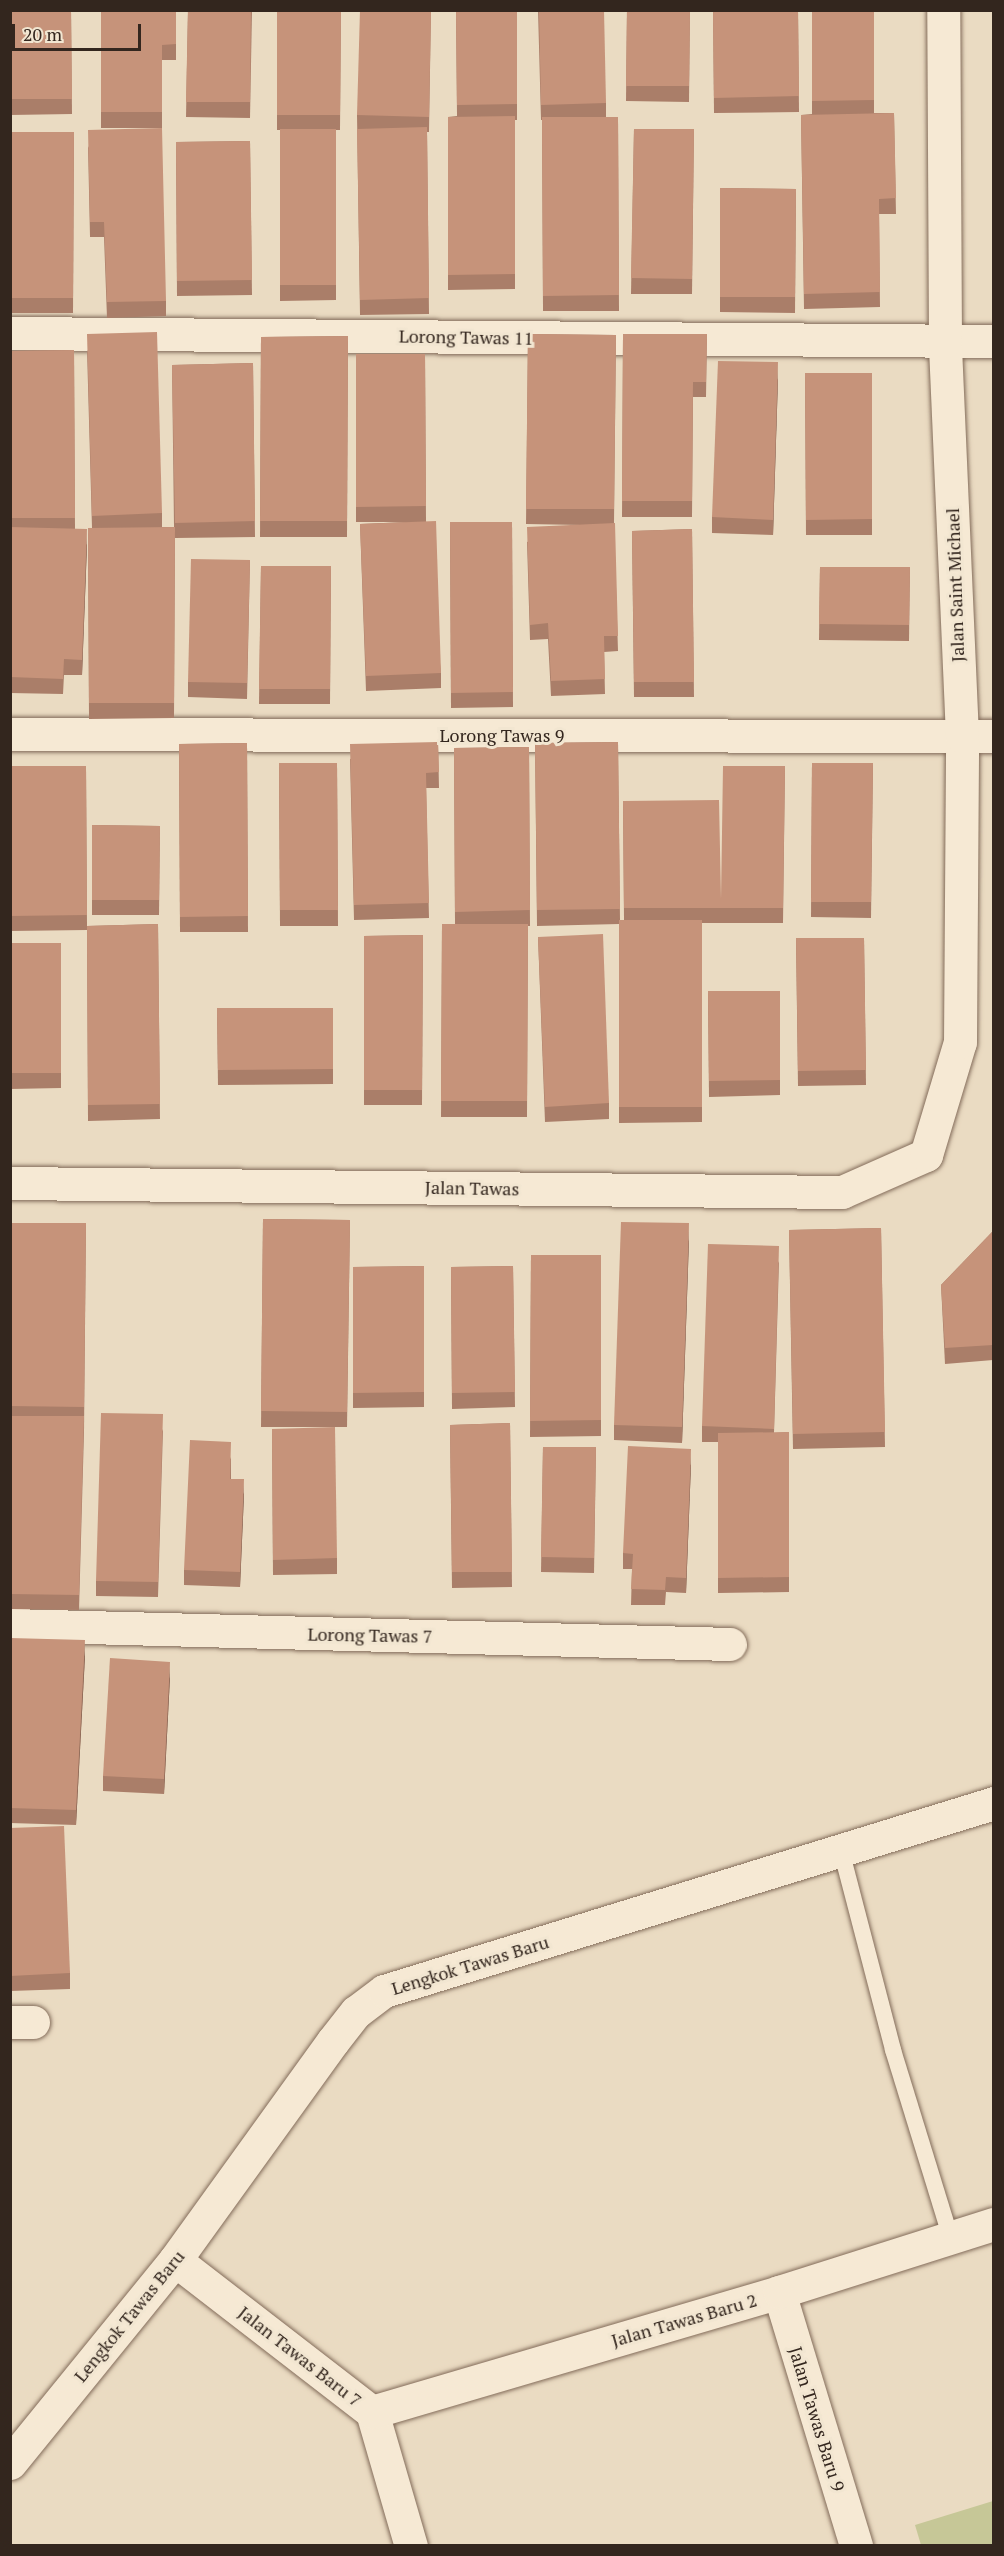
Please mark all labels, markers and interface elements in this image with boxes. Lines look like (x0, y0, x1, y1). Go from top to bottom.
scale bar (15, 12, 144, 50)
text: 20 m (23, 22, 62, 46)
street label: Lorong Tawas 11 (399, 325, 533, 349)
street label: Jalan Saint Michael (942, 508, 968, 662)
street label: Lorong Tawas 9 (440, 724, 564, 746)
street label: Jalan Tawas (425, 1176, 519, 1200)
street label: Lorong Tawas 7 (307, 1623, 433, 1647)
street label: Lengkok Tawas Baru (389, 1931, 551, 1999)
street label: Lengkok Tawas Baru (69, 2246, 189, 2386)
street label: Jalan Tawas Baru 2 (609, 2289, 759, 2351)
street label: Jalan Tawas Baru 7 (234, 2301, 366, 2411)
street label: Jalan Tawas Baru 9 (785, 2344, 849, 2494)

